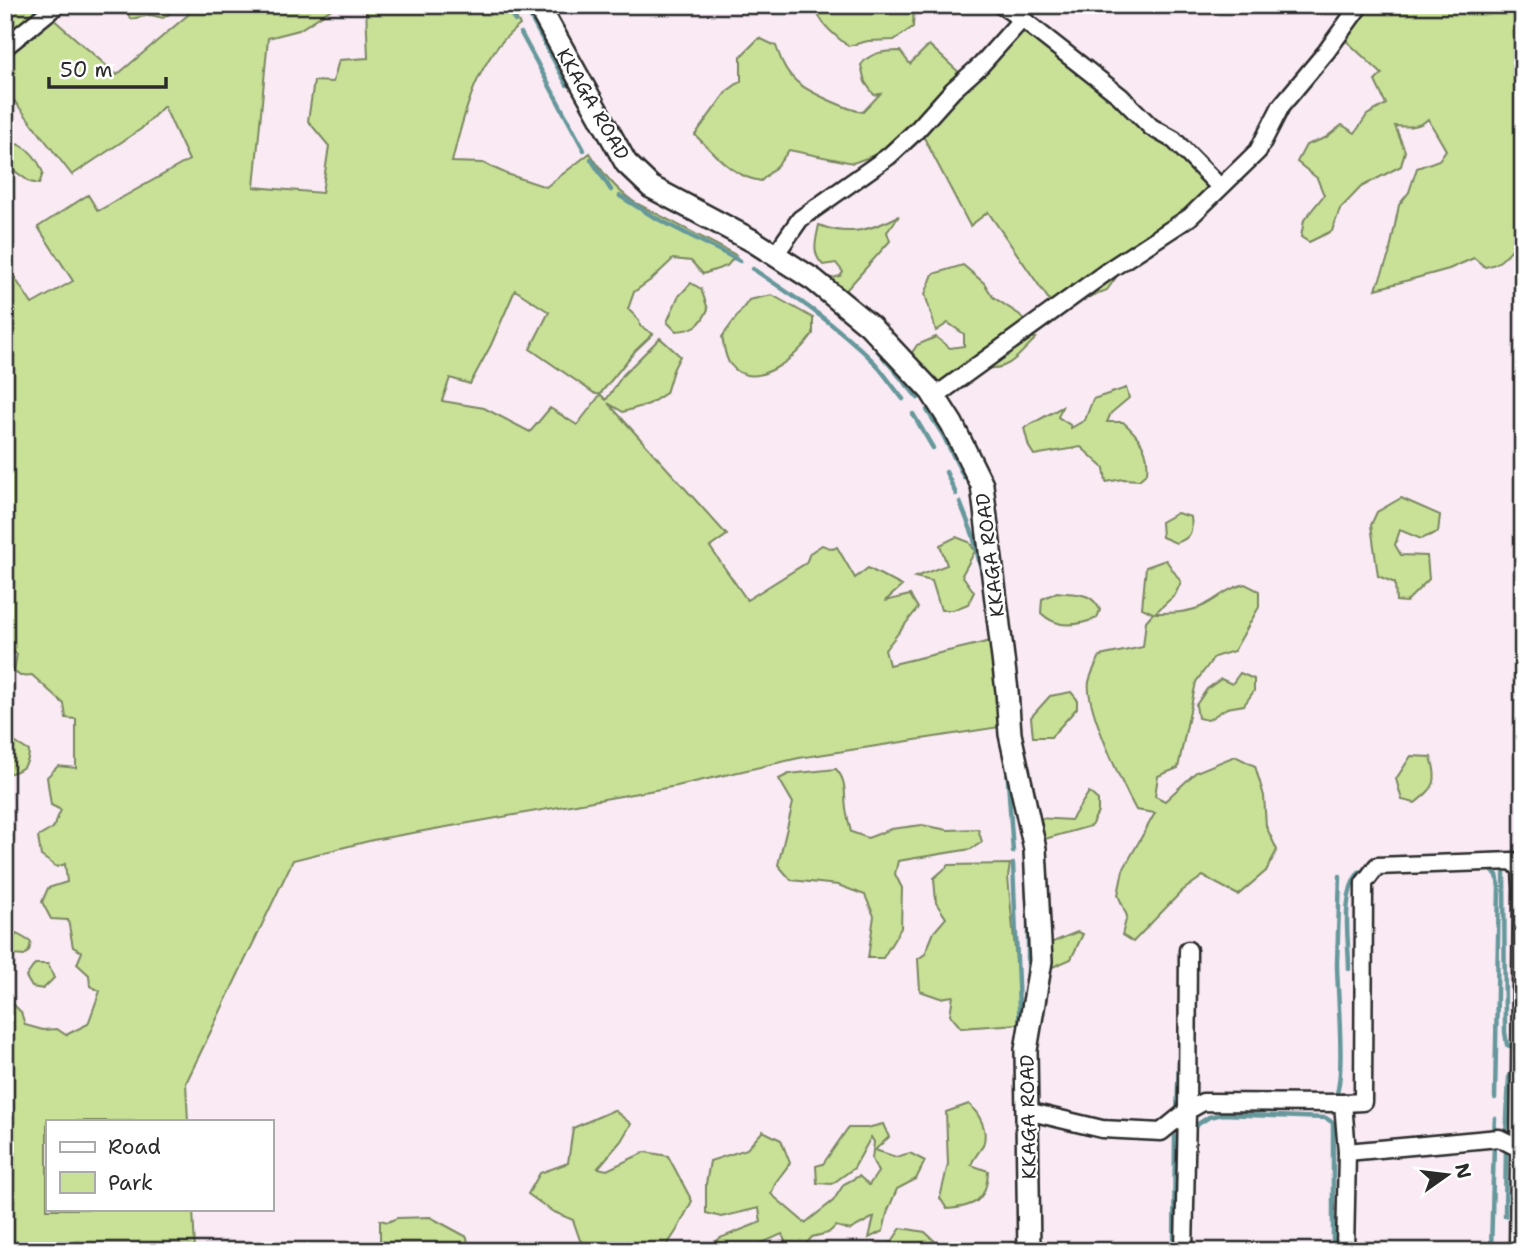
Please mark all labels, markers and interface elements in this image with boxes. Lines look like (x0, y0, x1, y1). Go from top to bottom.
street label: KKAGA ROAD (551, 44, 635, 164)
scale bar (49, 46, 166, 90)
text: 50 m (60, 56, 113, 84)
street label: KKAGA ROAD (970, 491, 1010, 619)
street label: KKAGA ROAD (1014, 1054, 1042, 1180)
legend (46, 1120, 273, 1210)
text: Road (108, 1133, 161, 1161)
north arrow (1412, 1140, 1482, 1210)
text: N (1449, 1161, 1477, 1181)
text: Park (108, 1169, 153, 1197)

